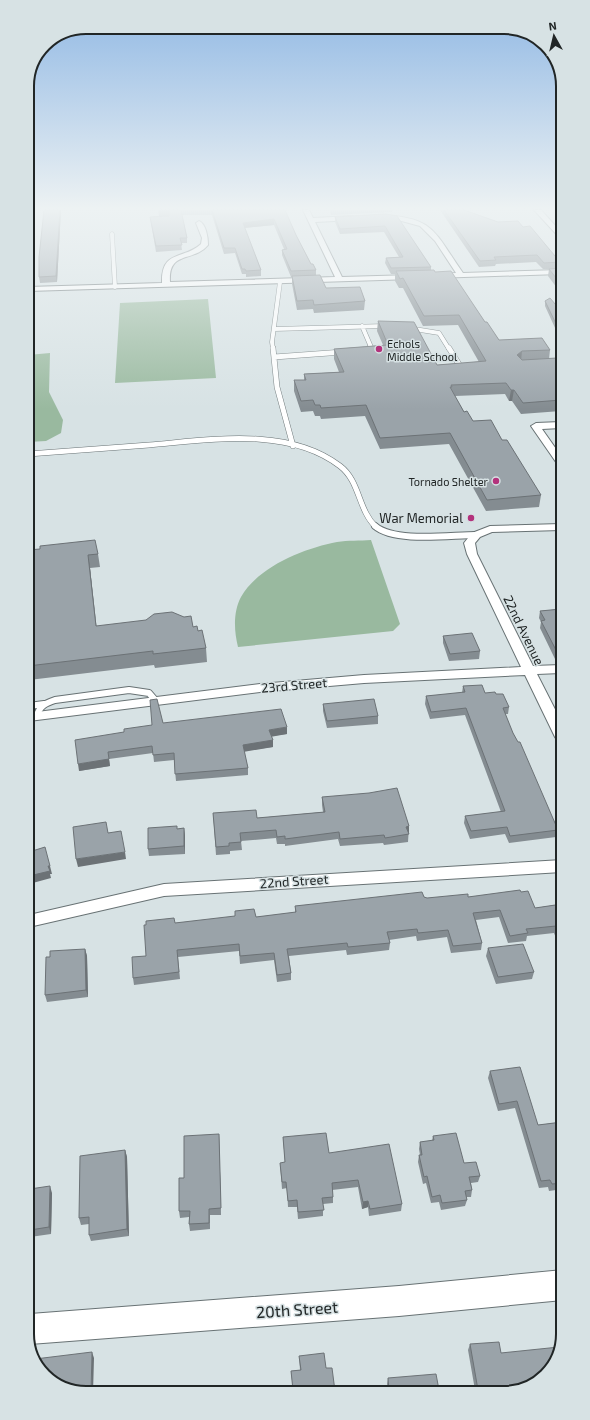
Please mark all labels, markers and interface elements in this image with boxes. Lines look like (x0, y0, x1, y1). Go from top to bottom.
north arrow (534, 16, 574, 56)
text: N (548, 19, 557, 33)
place label: Echols Middle School (387, 337, 458, 363)
marker: Echols Middle School (374, 344, 384, 354)
place label: Tornado Shelter (409, 475, 489, 488)
marker: Tornado Shelter (491, 476, 501, 486)
place label: War Memorial (379, 510, 463, 526)
marker: War Memorial (466, 513, 476, 523)
street label: 22nd Avenue (500, 592, 548, 668)
street label: 23rd Street (260, 674, 328, 696)
street label: 22nd Street (259, 871, 329, 891)
street label: 20th Street (255, 1297, 339, 1321)

